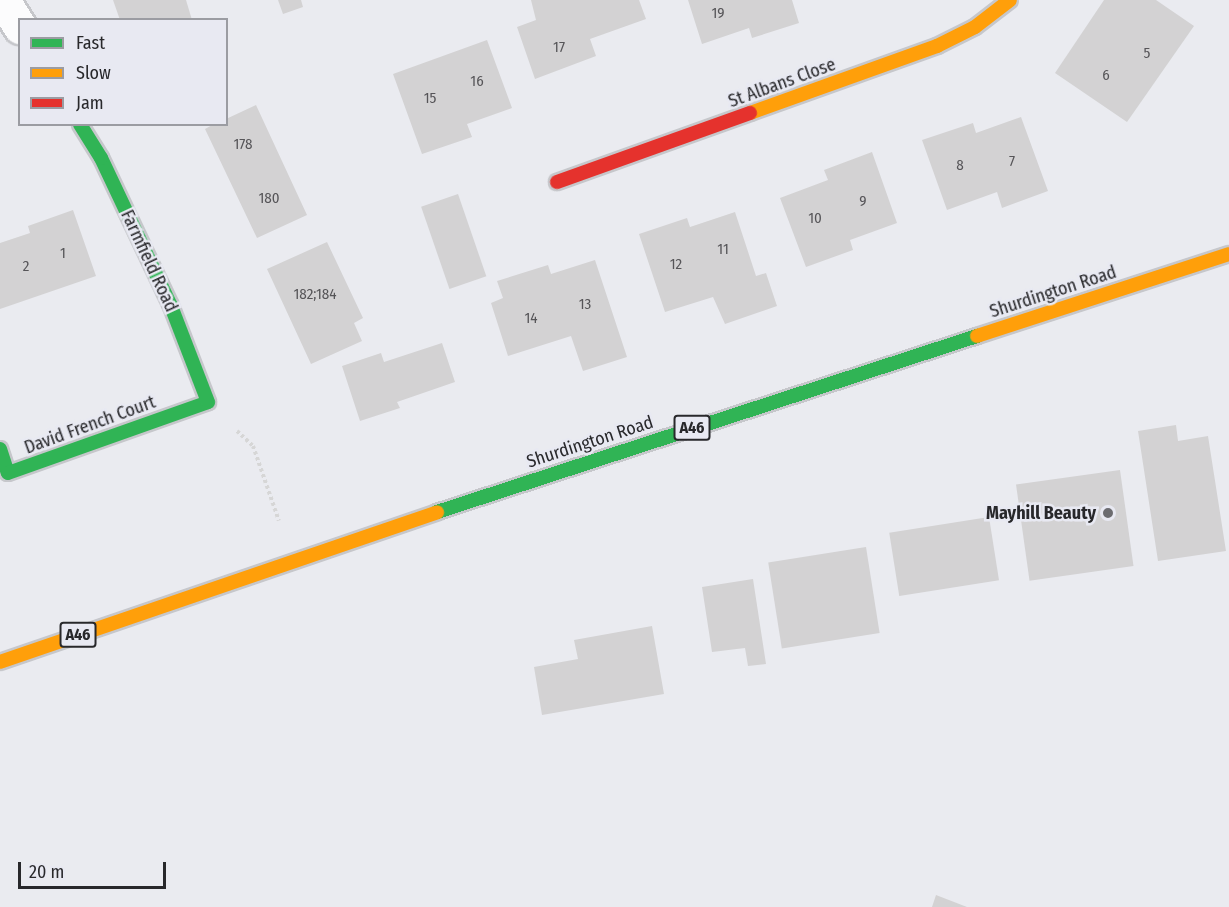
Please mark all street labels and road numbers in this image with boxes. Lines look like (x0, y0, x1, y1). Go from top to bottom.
street label: St Albans Close (725, 54, 839, 112)
street label: Farmfield Road (116, 207, 182, 315)
street label: Shurdington Road (987, 261, 1119, 323)
street label: David French Court (22, 391, 158, 459)
street label: Shurdington Road (524, 411, 656, 473)
road number: A46 (672, 415, 712, 441)
road number: A46 (58, 622, 98, 648)

